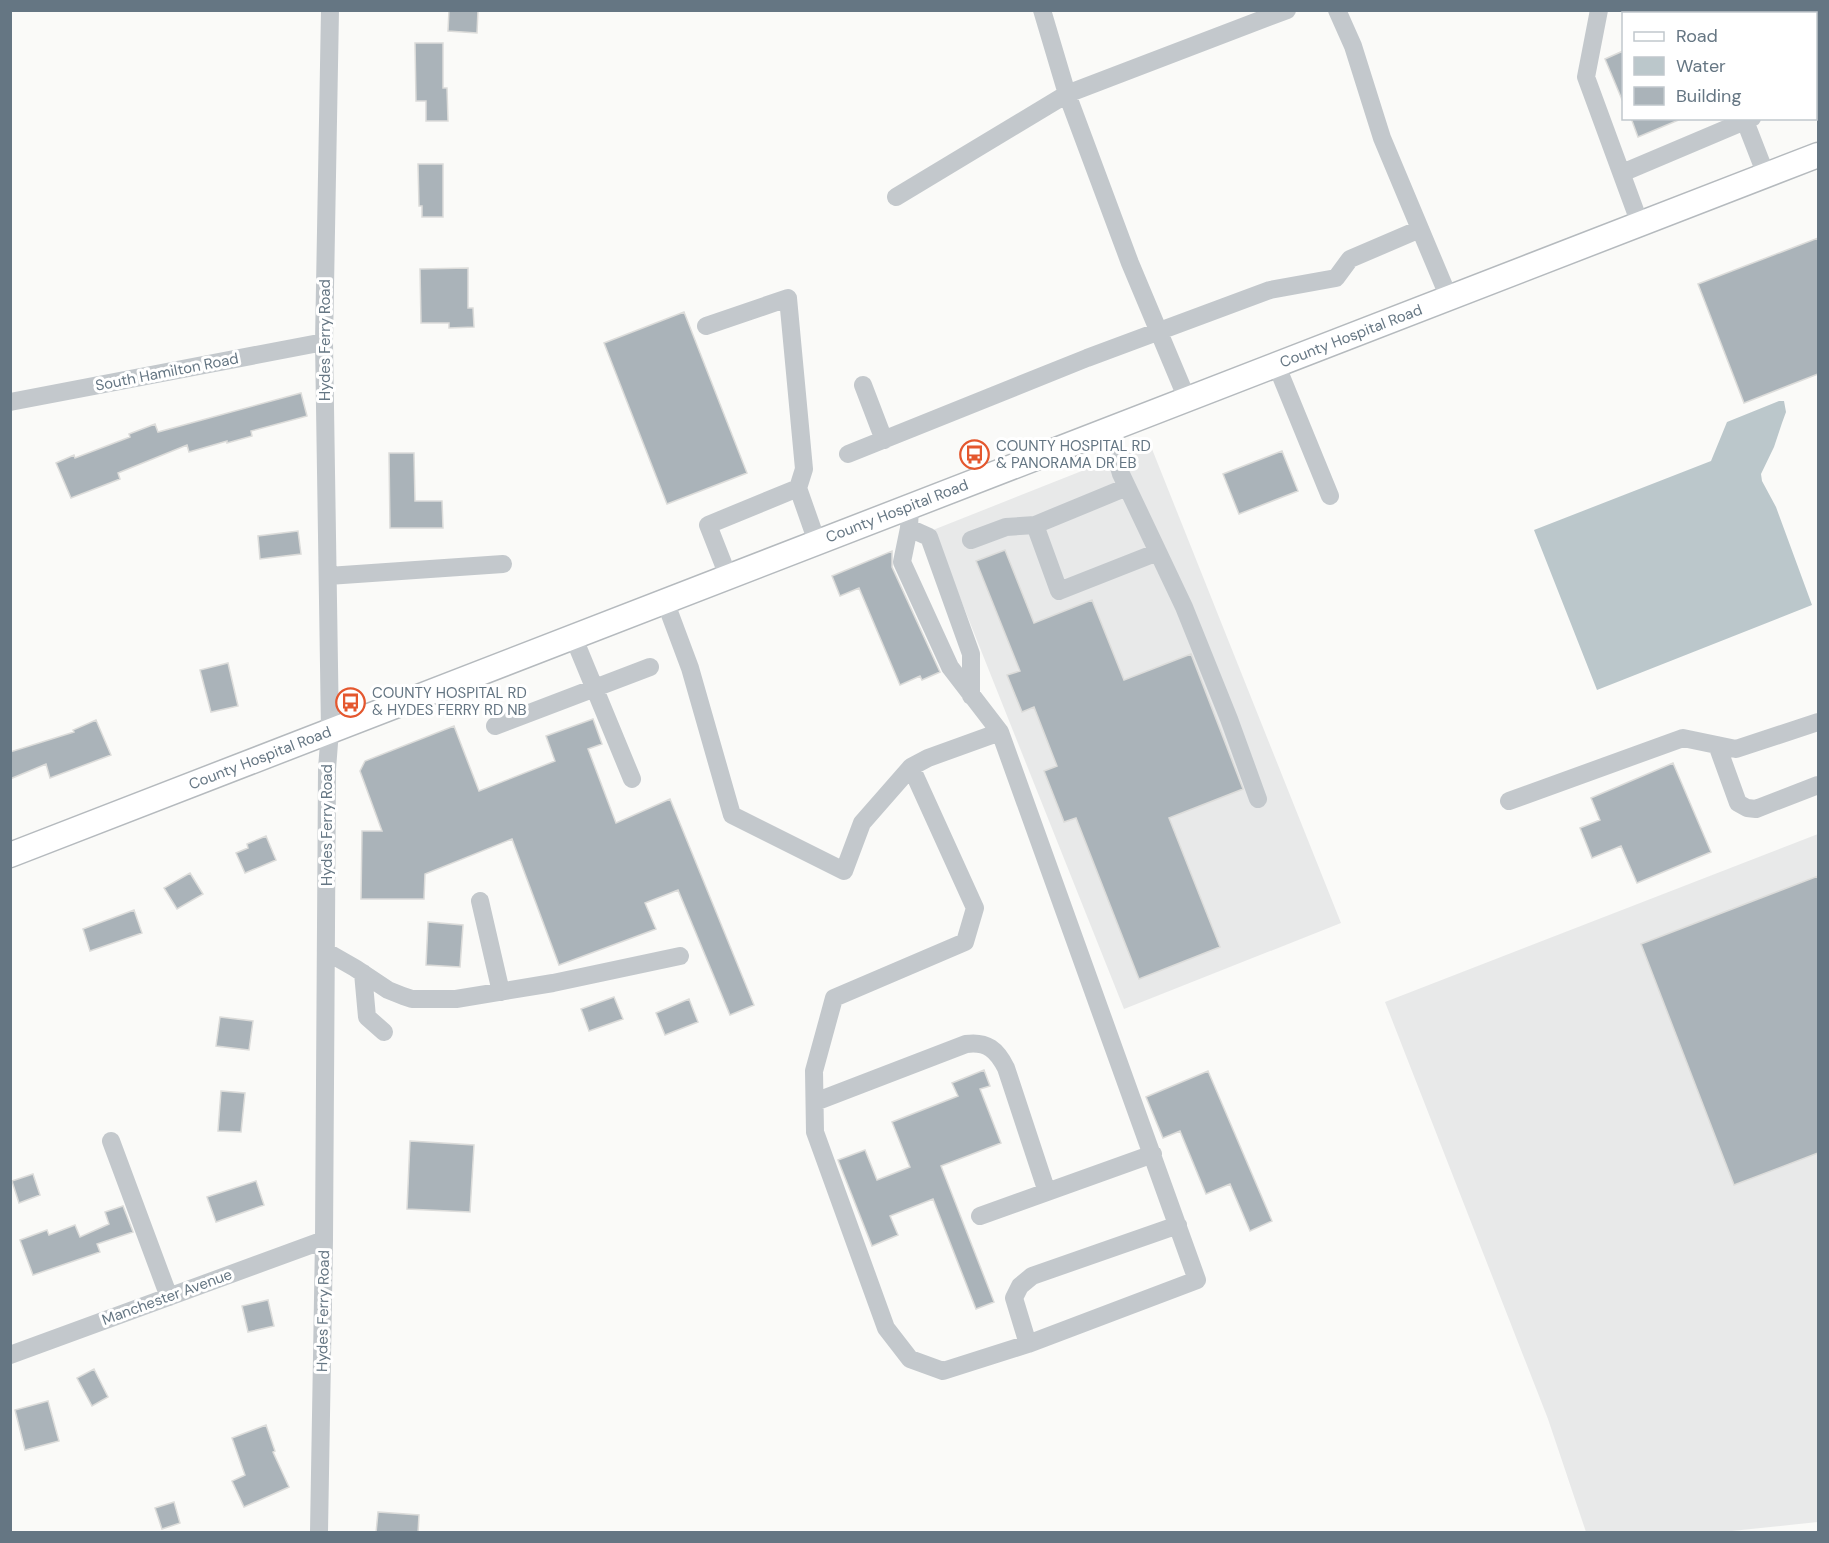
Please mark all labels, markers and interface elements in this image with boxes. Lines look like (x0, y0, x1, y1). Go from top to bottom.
legend (1622, 12, 1817, 120)
text: Road (1676, 24, 1718, 48)
text: Water (1676, 54, 1726, 78)
text: Building (1676, 84, 1741, 108)
street label: Hydes Ferry Road (315, 279, 335, 401)
street label: County Hospital Road (1277, 300, 1425, 372)
street label: South Hamilton Road (94, 348, 240, 396)
place label: COUNTY HOSPITAL RD & PANORAMA DR EB (996, 436, 1151, 473)
bus stop icon: COUNTY HOSPITAL RD & PANORAMA DR EB (959, 439, 991, 471)
street label: County Hospital Road (823, 475, 971, 547)
place label: COUNTY HOSPITAL RD & HYDES FERRY RD NB (372, 683, 527, 720)
bus stop icon: COUNTY HOSPITAL RD & HYDES FERRY RD NB (335, 686, 367, 718)
street label: County Hospital Road (186, 722, 334, 794)
street label: Hydes Ferry Road (317, 764, 337, 886)
street label: Hydes Ferry Road (312, 1250, 334, 1372)
street label: Manchester Avenue (99, 1264, 235, 1330)

